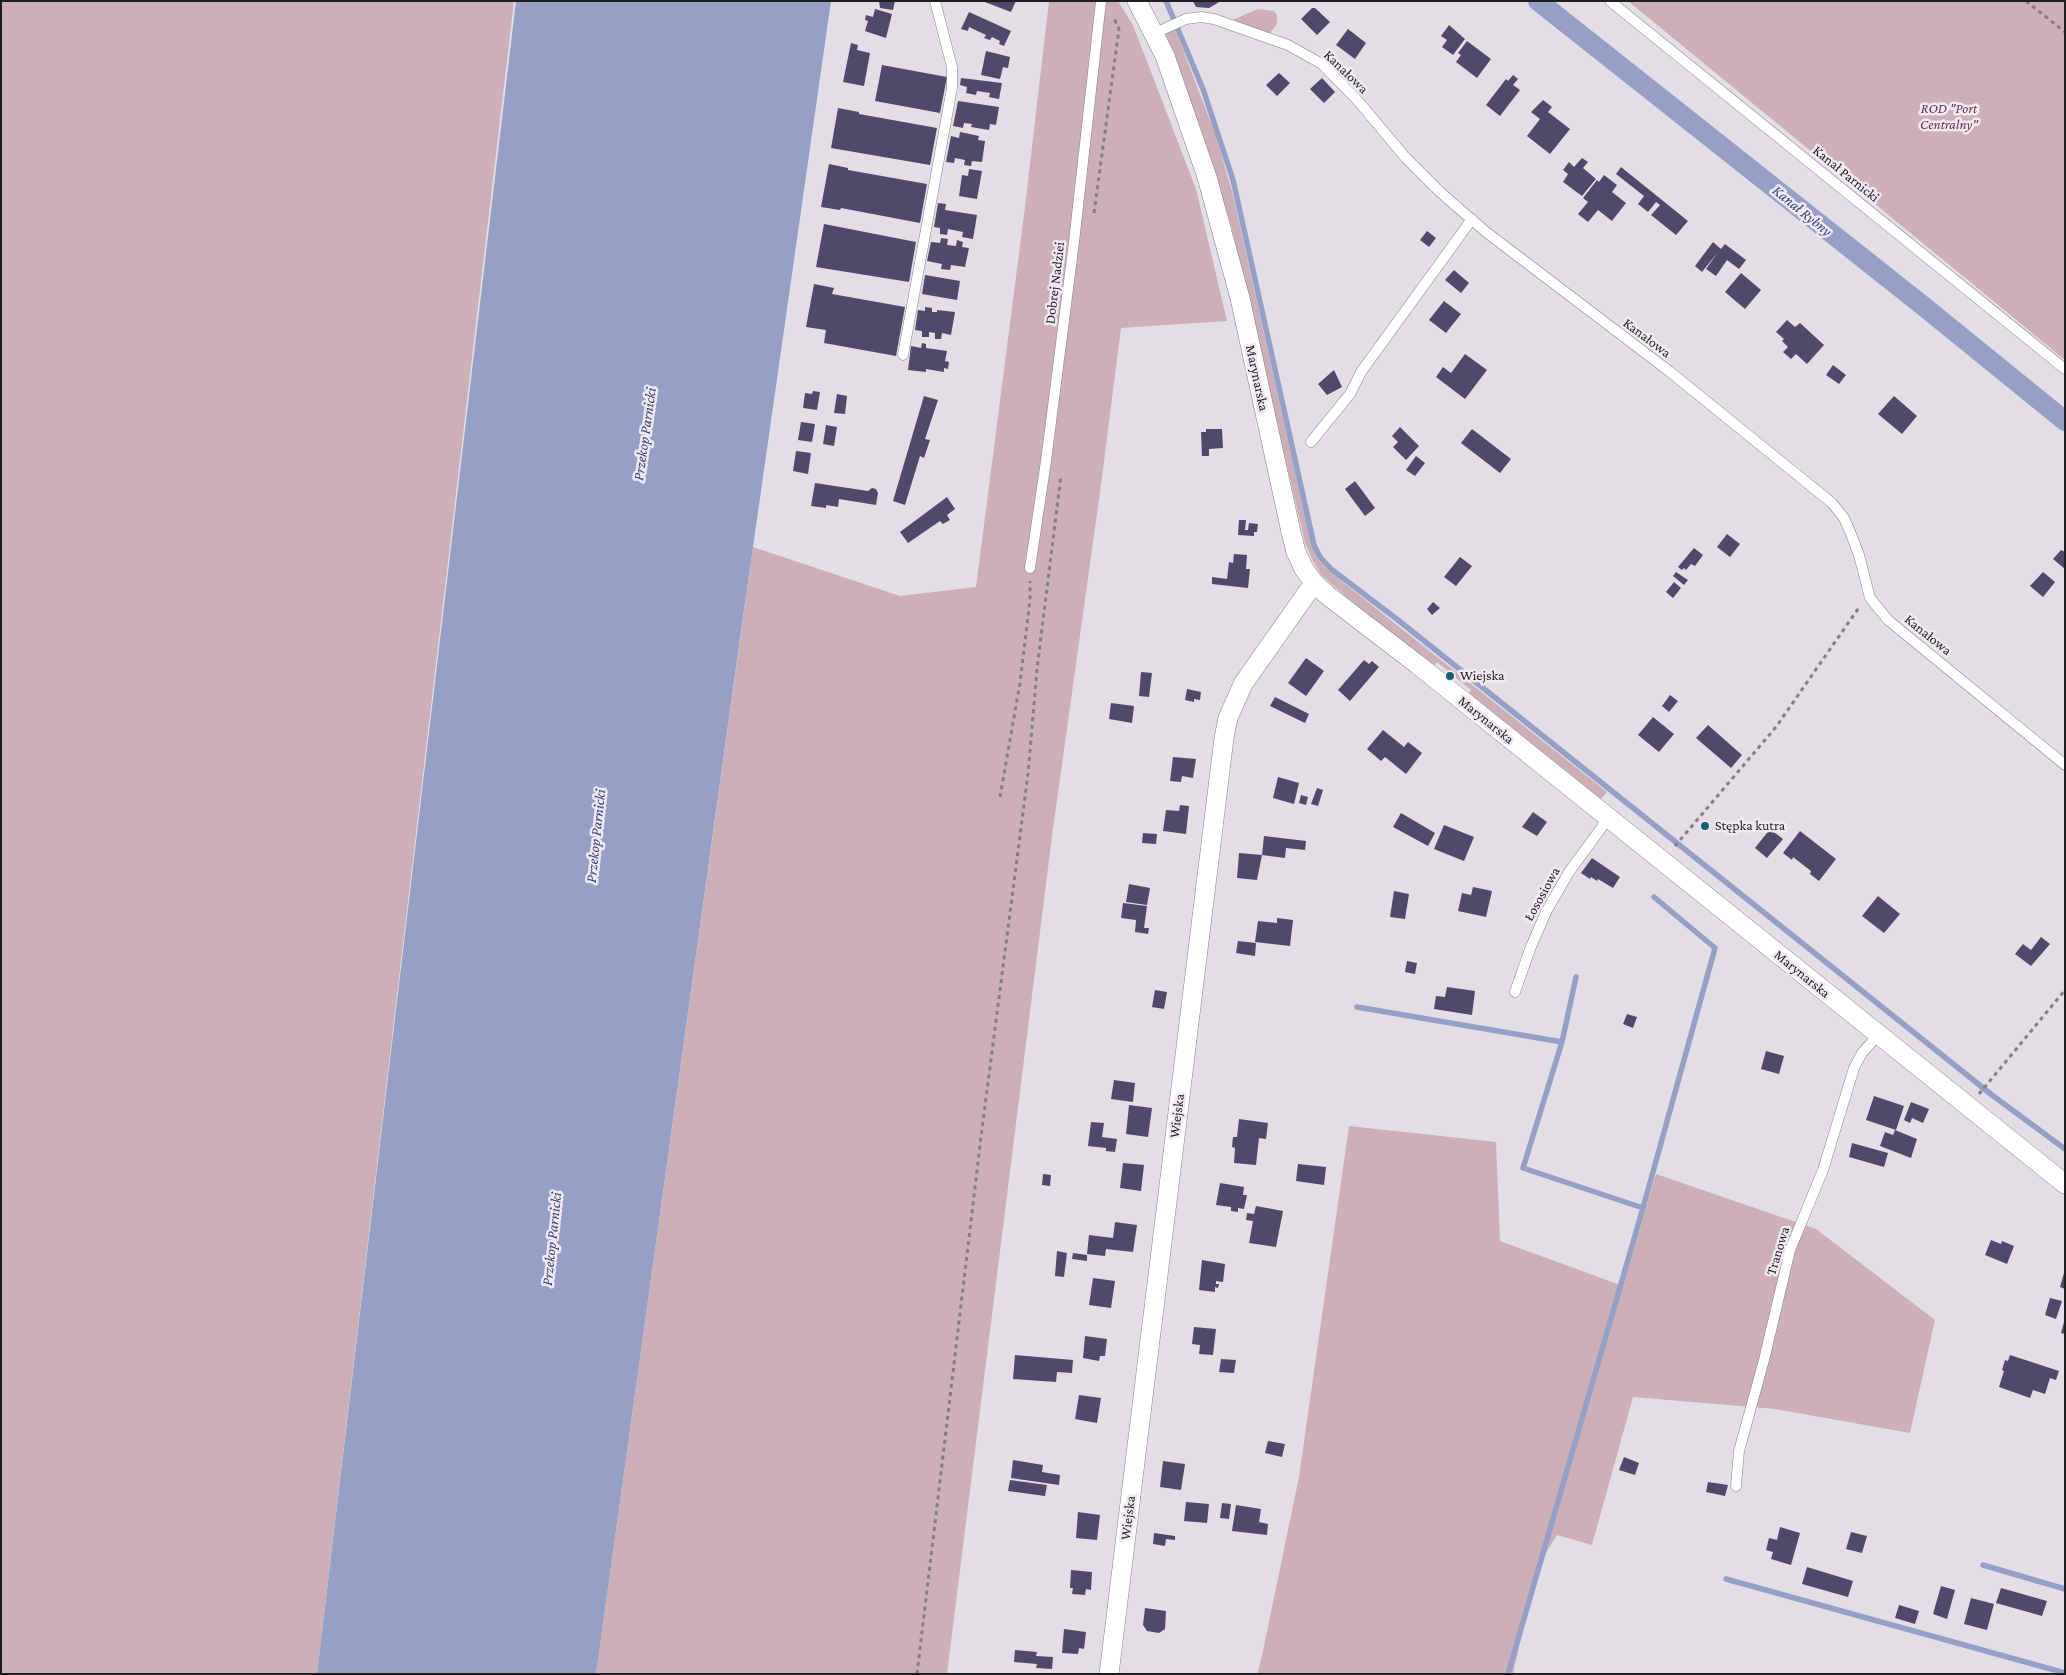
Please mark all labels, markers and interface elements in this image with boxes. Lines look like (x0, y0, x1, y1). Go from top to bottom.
street label: Kanałowa (1320, 47, 1372, 97)
park label: ROD "Port Centralny" (1920, 101, 1978, 134)
street label: Kanał Parnicki (1810, 142, 1882, 206)
water label: Kanał Rybny (1769, 182, 1835, 240)
street label: Dobrej Nadziei (1042, 241, 1068, 325)
street label: Kanałowa (1620, 315, 1674, 361)
street label: Marynarska (1242, 343, 1272, 413)
water label: Przekop Parnicki (630, 386, 660, 482)
street label: Kanałowa (1901, 611, 1955, 659)
place label: Wiejska (1460, 668, 1505, 684)
marker: Wiejska (1444, 670, 1456, 682)
street label: Marynarska (1455, 692, 1517, 748)
water label: Przekop Parnicki (582, 788, 610, 884)
place label: Stępka kutra (1715, 818, 1785, 834)
marker: Stępka kutra (1699, 820, 1711, 832)
street label: Łososiowa (1520, 864, 1564, 924)
street label: Marynarska (1771, 946, 1833, 1002)
street label: Wiejska (1166, 1093, 1188, 1139)
water label: Przekop Parnicki (538, 1191, 566, 1287)
street label: Tranowa (1763, 1225, 1793, 1277)
street label: Wiejska (1117, 1495, 1139, 1541)

